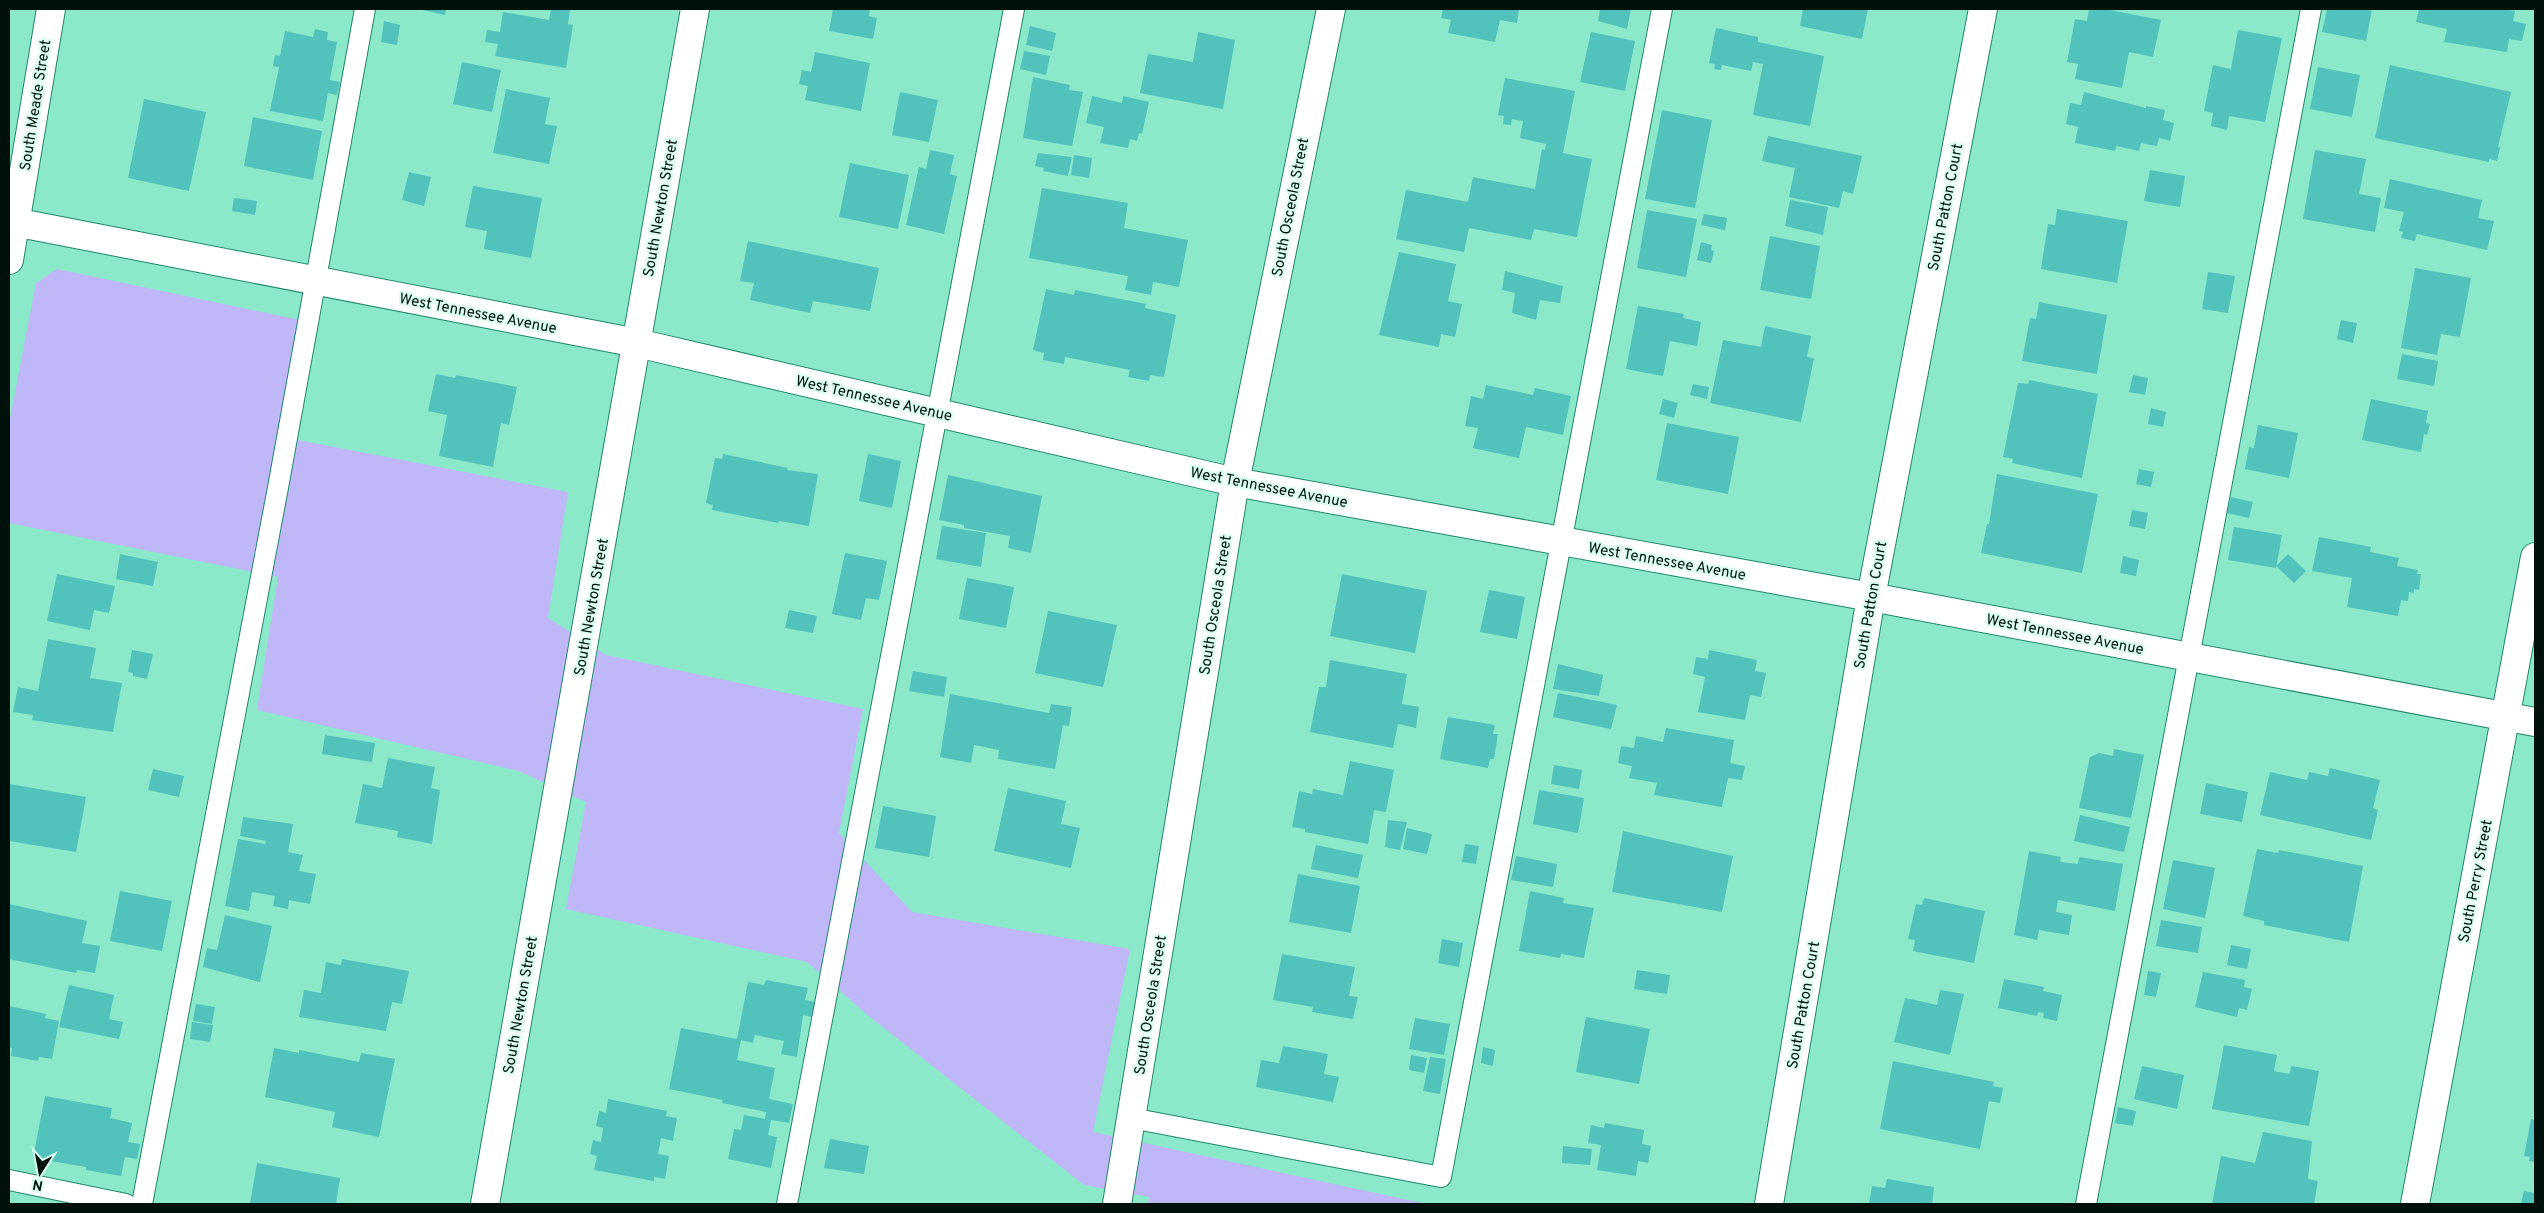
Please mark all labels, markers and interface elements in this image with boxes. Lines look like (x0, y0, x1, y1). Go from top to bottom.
street label: South Meade Street (17, 38, 56, 172)
street label: South Osceola Street (1269, 136, 1314, 278)
street label: South Newton Street (640, 138, 683, 279)
street label: South Patton Court (1925, 142, 1968, 273)
street label: West Tennessee Avenue (397, 290, 558, 339)
street label: West Tennessee Avenue (794, 372, 954, 427)
street label: West Tennessee Avenue (1188, 464, 1349, 513)
street label: South Osceola Street (1196, 534, 1237, 676)
street label: South Newton Street (571, 537, 614, 678)
street label: West Tennessee Avenue (1586, 539, 1747, 586)
street label: South Patton Court (1851, 540, 1892, 671)
street label: West Tennessee Avenue (1984, 611, 2145, 660)
street label: South Perry Street (2455, 818, 2498, 944)
street label: South Osceola Street (1131, 934, 1172, 1076)
street label: South Newton Street (500, 935, 543, 1076)
street label: South Patton Court (1784, 940, 1825, 1071)
north arrow (15, 1148, 65, 1198)
text: N (31, 1175, 44, 1194)

